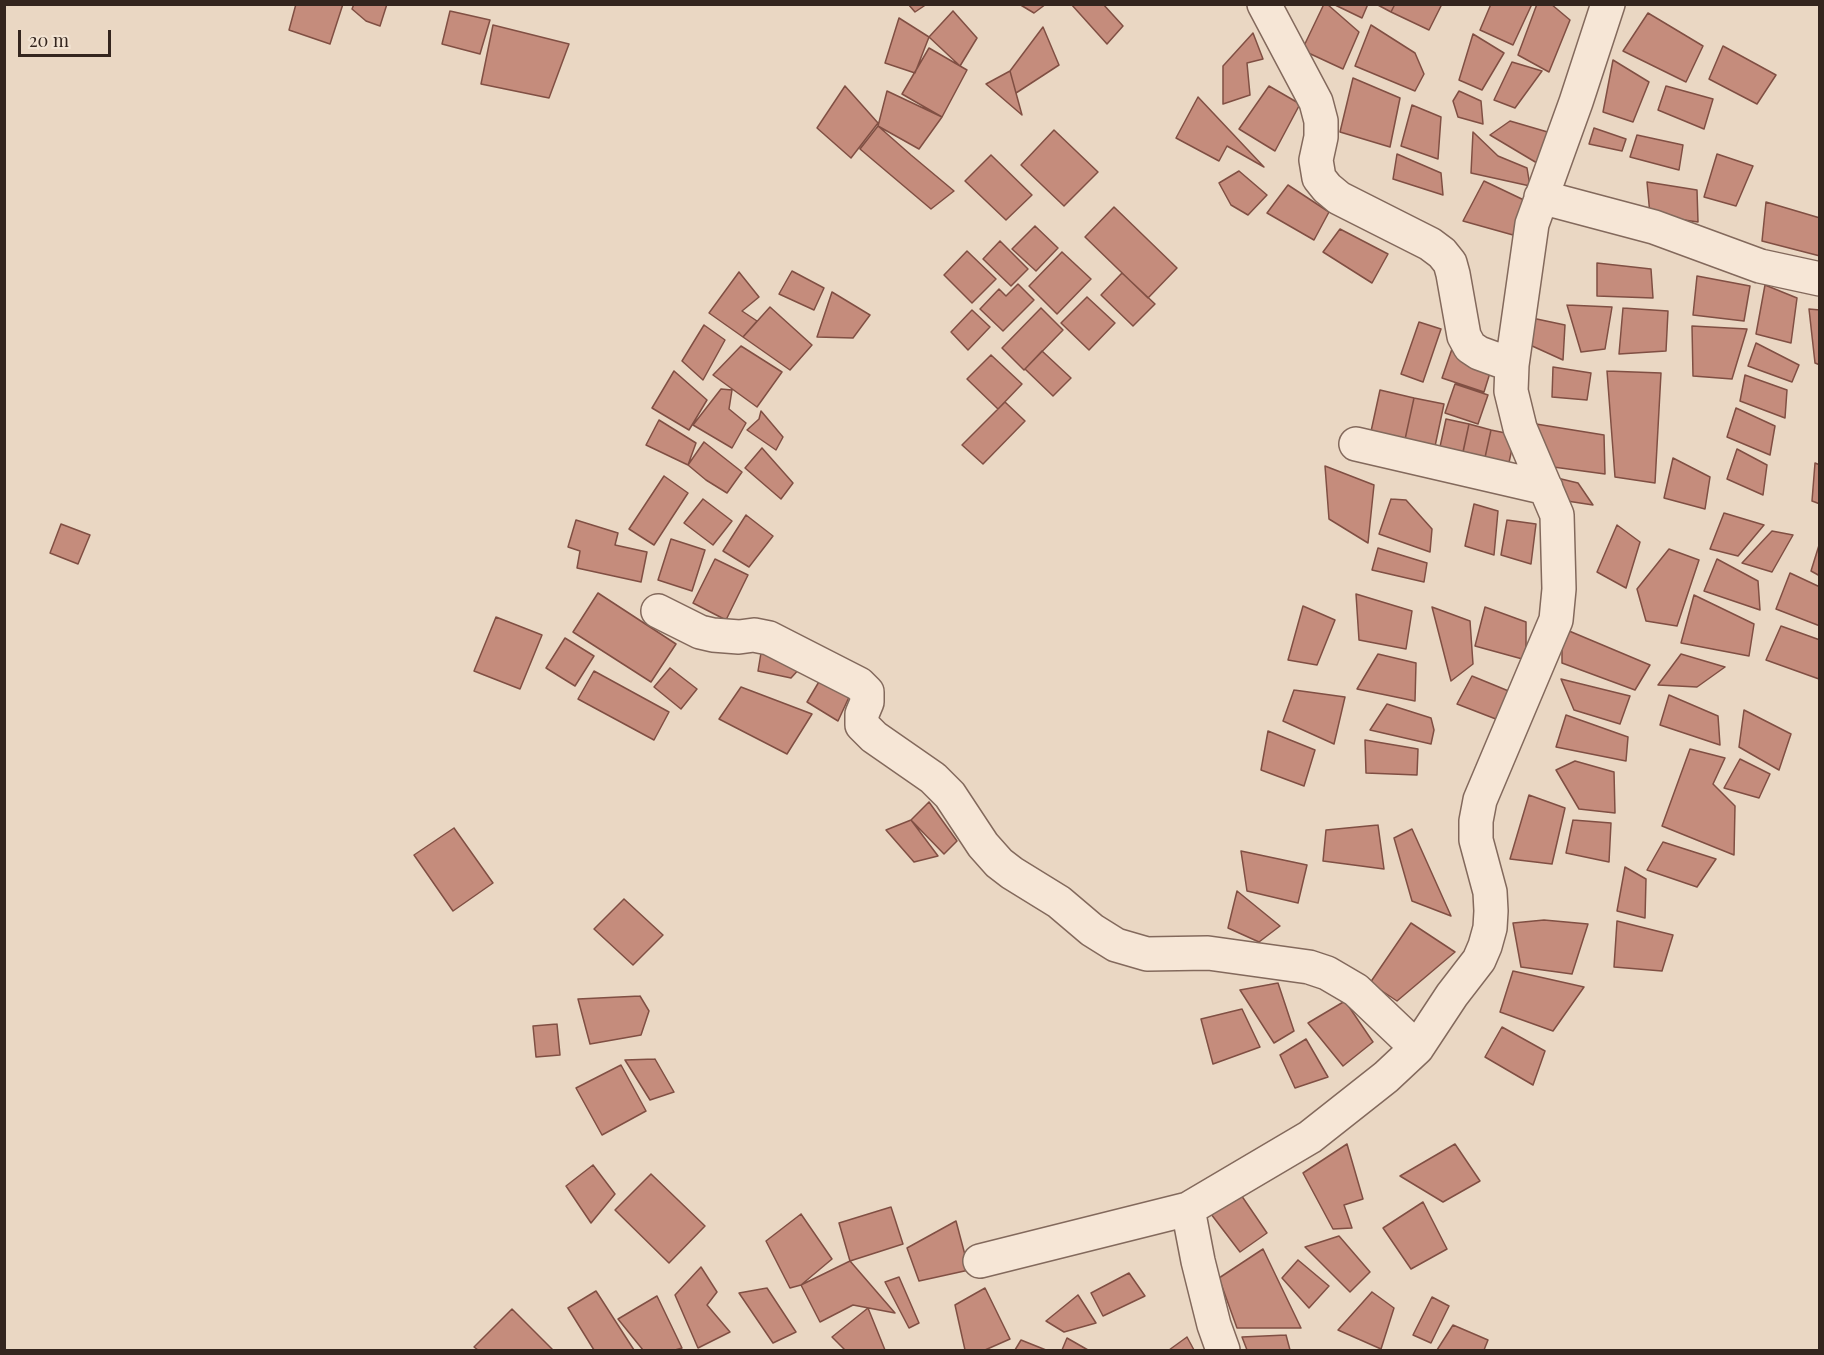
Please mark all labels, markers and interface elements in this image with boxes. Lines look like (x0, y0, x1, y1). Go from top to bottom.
scale bar (21, 18, 114, 56)
text: 20 m (29, 28, 69, 52)

